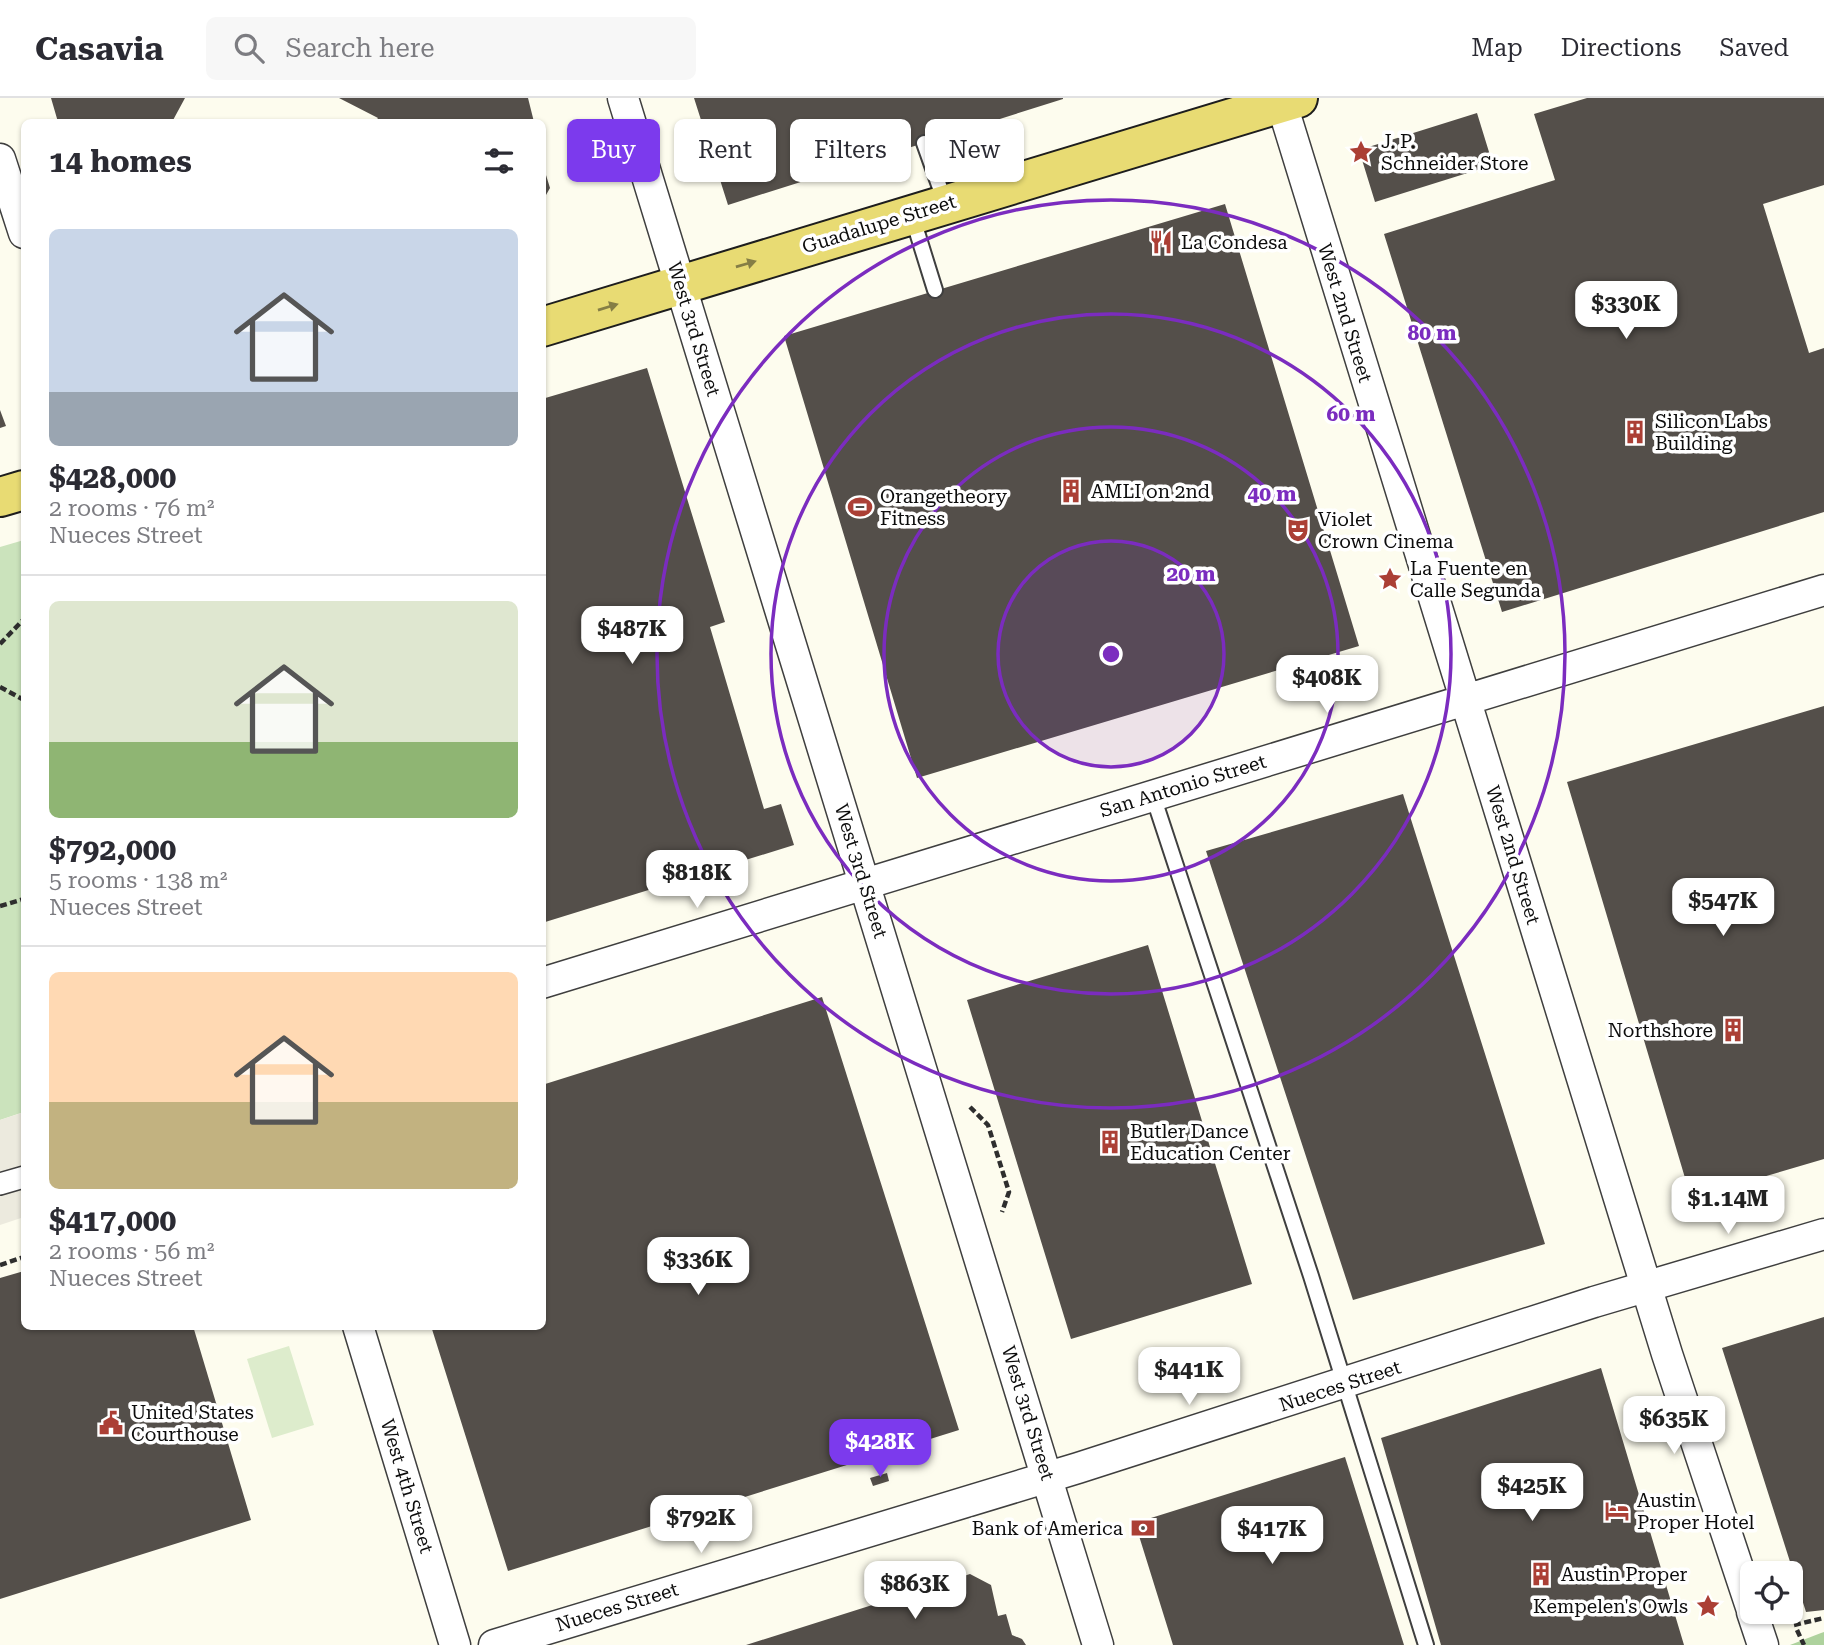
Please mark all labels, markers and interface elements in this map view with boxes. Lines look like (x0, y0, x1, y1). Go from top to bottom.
search box (206, 17, 696, 80)
text: Casavia (35, 29, 164, 68)
icon: search (230, 29, 268, 67)
text: Search here (286, 33, 434, 63)
text: Map (1471, 34, 1523, 62)
text: Directions (1561, 34, 1681, 62)
text: Saved (1719, 34, 1789, 62)
chip: Buy (567, 119, 660, 182)
chip: Rent (674, 119, 776, 182)
chip: Filters (790, 119, 911, 182)
chip: New (925, 119, 1024, 182)
place label: J. P. Schneider Store (1381, 130, 1528, 175)
place icon: J. P. Schneider Store (1347, 138, 1375, 166)
icon: filters (480, 142, 518, 180)
text: 14 homes (49, 144, 192, 179)
street label: Guadalupe Street (799, 190, 959, 258)
restaurant icon: La Condesa (1147, 228, 1175, 256)
place label: La Condesa (1181, 231, 1288, 254)
street label: West 2nd Street (1313, 241, 1377, 385)
one-way arrow (736, 258, 757, 268)
street label: West 3rd Street (663, 259, 725, 399)
icon: home (221, 274, 347, 400)
pin: $330K (1577, 282, 1675, 341)
text: $330K (1591, 290, 1661, 317)
one-way arrow (597, 301, 618, 311)
text: 80 m (1407, 321, 1457, 345)
text: 60 m (1326, 402, 1376, 426)
place label: Silicon Labs Building (1655, 410, 1768, 455)
building icon: Silicon Labs Building (1621, 418, 1649, 446)
text: $428,000 (49, 460, 176, 495)
building icon: AMLI on 2nd (1057, 477, 1085, 505)
place label: AMLI on 2nd (1091, 480, 1210, 503)
text: 40 m (1247, 482, 1297, 506)
place label: Orangetheory Fitness (880, 485, 1008, 530)
sports icon: Orangetheory Fitness (846, 493, 874, 521)
text: 2 rooms · 76 m² (49, 495, 215, 522)
place label: Violet Crown Cinema (1318, 508, 1454, 553)
theatre icon: Violet Crown Cinema (1284, 516, 1312, 544)
text: Nueces Street (49, 522, 202, 549)
place label: La Fuente en Calle Segunda (1410, 557, 1541, 602)
text: 20 m (1166, 562, 1216, 586)
place icon: La Fuente en Calle Segunda (1376, 565, 1404, 593)
pin: $487K (583, 606, 681, 666)
text: $487K (597, 615, 667, 642)
centre of rings (1099, 642, 1123, 666)
icon: home (221, 646, 347, 772)
pin: $408K (1278, 656, 1376, 715)
text: $408K (1292, 664, 1362, 691)
street label: San Antonio Street (1097, 750, 1269, 822)
street label: West 2nd Street (1481, 783, 1545, 927)
street label: West 3rd Street (830, 801, 892, 941)
text: $792,000 (49, 832, 176, 867)
pin: $818K (648, 850, 746, 910)
text: $818K (662, 859, 732, 886)
text: 5 rooms · 138 m² (49, 867, 227, 894)
pin: $547K (1674, 878, 1772, 938)
text: $547K (1688, 887, 1758, 914)
text: Nueces Street (49, 894, 202, 921)
building icon: Northshore (1719, 1016, 1747, 1044)
icon: home (221, 1017, 347, 1143)
place label: Northshore (1608, 1019, 1713, 1042)
place label: Butler Dance Education Center (1130, 1120, 1291, 1165)
building icon: Butler Dance Education Center (1096, 1128, 1124, 1156)
pin: $1.14M (1671, 1176, 1785, 1236)
text: $1.14M (1688, 1185, 1768, 1212)
text: $417,000 (49, 1203, 176, 1238)
text: 2 rooms · 56 m² (49, 1238, 215, 1265)
pin: $336K (649, 1238, 747, 1297)
text: $336K (663, 1246, 733, 1273)
text: Nueces Street (49, 1265, 202, 1292)
street label: West 3rd Street (997, 1343, 1059, 1483)
pin: $441K (1140, 1348, 1238, 1407)
street label: Nueces Street (1276, 1355, 1404, 1417)
text: $441K (1154, 1356, 1224, 1383)
pin: $635K (1625, 1396, 1723, 1456)
place label: United States Courthouse (131, 1401, 254, 1446)
text: $635K (1639, 1405, 1709, 1432)
public building icon: United States Courthouse (97, 1409, 125, 1437)
street label: West 4th Street (376, 1416, 438, 1556)
pin: $428K (831, 1420, 929, 1479)
text: $428K (845, 1428, 915, 1455)
pin: $425K (1483, 1464, 1581, 1523)
text: $425K (1497, 1472, 1567, 1499)
place label: Austin Proper Hotel (1637, 1489, 1754, 1534)
pin: $792K (652, 1496, 750, 1555)
hotel icon: Austin Proper Hotel (1603, 1497, 1631, 1525)
text: $792K (666, 1504, 736, 1531)
pin: $417K (1223, 1506, 1321, 1566)
bank icon: Bank of America (1129, 1514, 1157, 1542)
text: $417K (1237, 1515, 1307, 1542)
place label: Bank of America (972, 1517, 1124, 1540)
building icon: Austin Proper (1527, 1560, 1555, 1588)
map controls (1740, 1561, 1803, 1624)
button: locate (1740, 1561, 1803, 1624)
pin: $863K (866, 1562, 964, 1621)
place label: Austin Proper (1561, 1563, 1688, 1586)
text: $863K (880, 1570, 950, 1597)
street label: Nueces Street (553, 1577, 681, 1637)
place icon: Kempelen's Owls (1694, 1592, 1722, 1620)
place label: Kempelen's Owls (1533, 1595, 1688, 1618)

